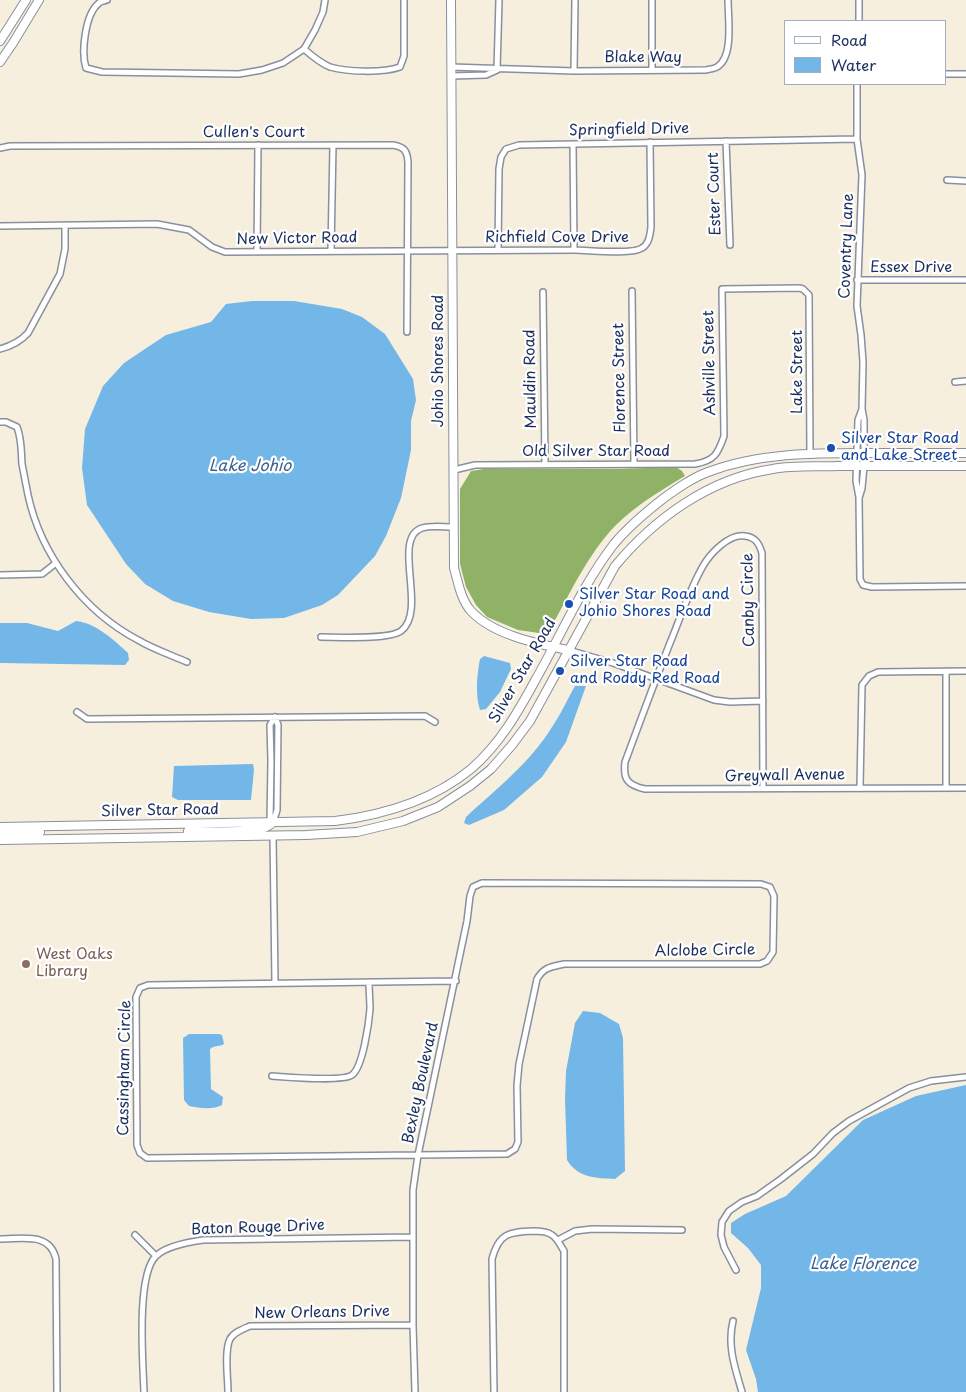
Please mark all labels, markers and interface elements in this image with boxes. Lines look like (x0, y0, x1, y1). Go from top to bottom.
legend (784, 20, 946, 85)
text: Road (831, 28, 867, 51)
street label: Blake Way (604, 49, 682, 67)
text: Water (831, 53, 876, 76)
street label: Springfield Drive (569, 120, 689, 140)
street label: Cullen's Court (203, 124, 305, 142)
street label: Ester Court (705, 152, 725, 236)
street label: Coventry Lane (836, 193, 858, 299)
street label: New Victor Road (236, 229, 358, 249)
street label: Richfield Cove Drive (485, 229, 629, 247)
street label: Essex Drive (870, 259, 952, 277)
street label: Johio Shores Road (430, 295, 448, 427)
street label: Ashville Street (700, 310, 720, 416)
street label: Florence Street (610, 323, 630, 433)
street label: Mauldin Road (521, 329, 541, 429)
street label: Lake Street (789, 330, 807, 414)
place label: Silver Star Road and Lake Street (841, 430, 959, 465)
marker: Silver Star Road and Lake Street (825, 442, 837, 454)
street label: Old Silver Star Road (522, 443, 670, 461)
water label: Lake Johio (209, 457, 291, 477)
street label: Canby Circle (739, 553, 759, 647)
place label: Silver Star Road and Johio Shores Road (579, 586, 729, 621)
marker: Silver Star Road and Johio Shores Road (563, 598, 575, 610)
street label: Silver Star Road (486, 615, 560, 727)
place label: Silver Star Road and Roddy Red Road (570, 653, 720, 688)
marker: Silver Star Road and Roddy Red Road (554, 665, 566, 677)
street label: Greywall Avenue (725, 766, 845, 786)
street label: Silver Star Road (101, 801, 219, 821)
street label: Alclobe Circle (655, 941, 755, 961)
place label: West Oaks Library (36, 946, 113, 981)
marker: West Oaks Library (20, 958, 32, 970)
street label: Cassingham Circle (115, 1000, 135, 1136)
street label: Bexley Boulevard (399, 1020, 443, 1146)
street label: Baton Rouge Drive (191, 1217, 325, 1239)
water label: Lake Florence (810, 1255, 916, 1275)
street label: New Orleans Drive (254, 1303, 390, 1323)

